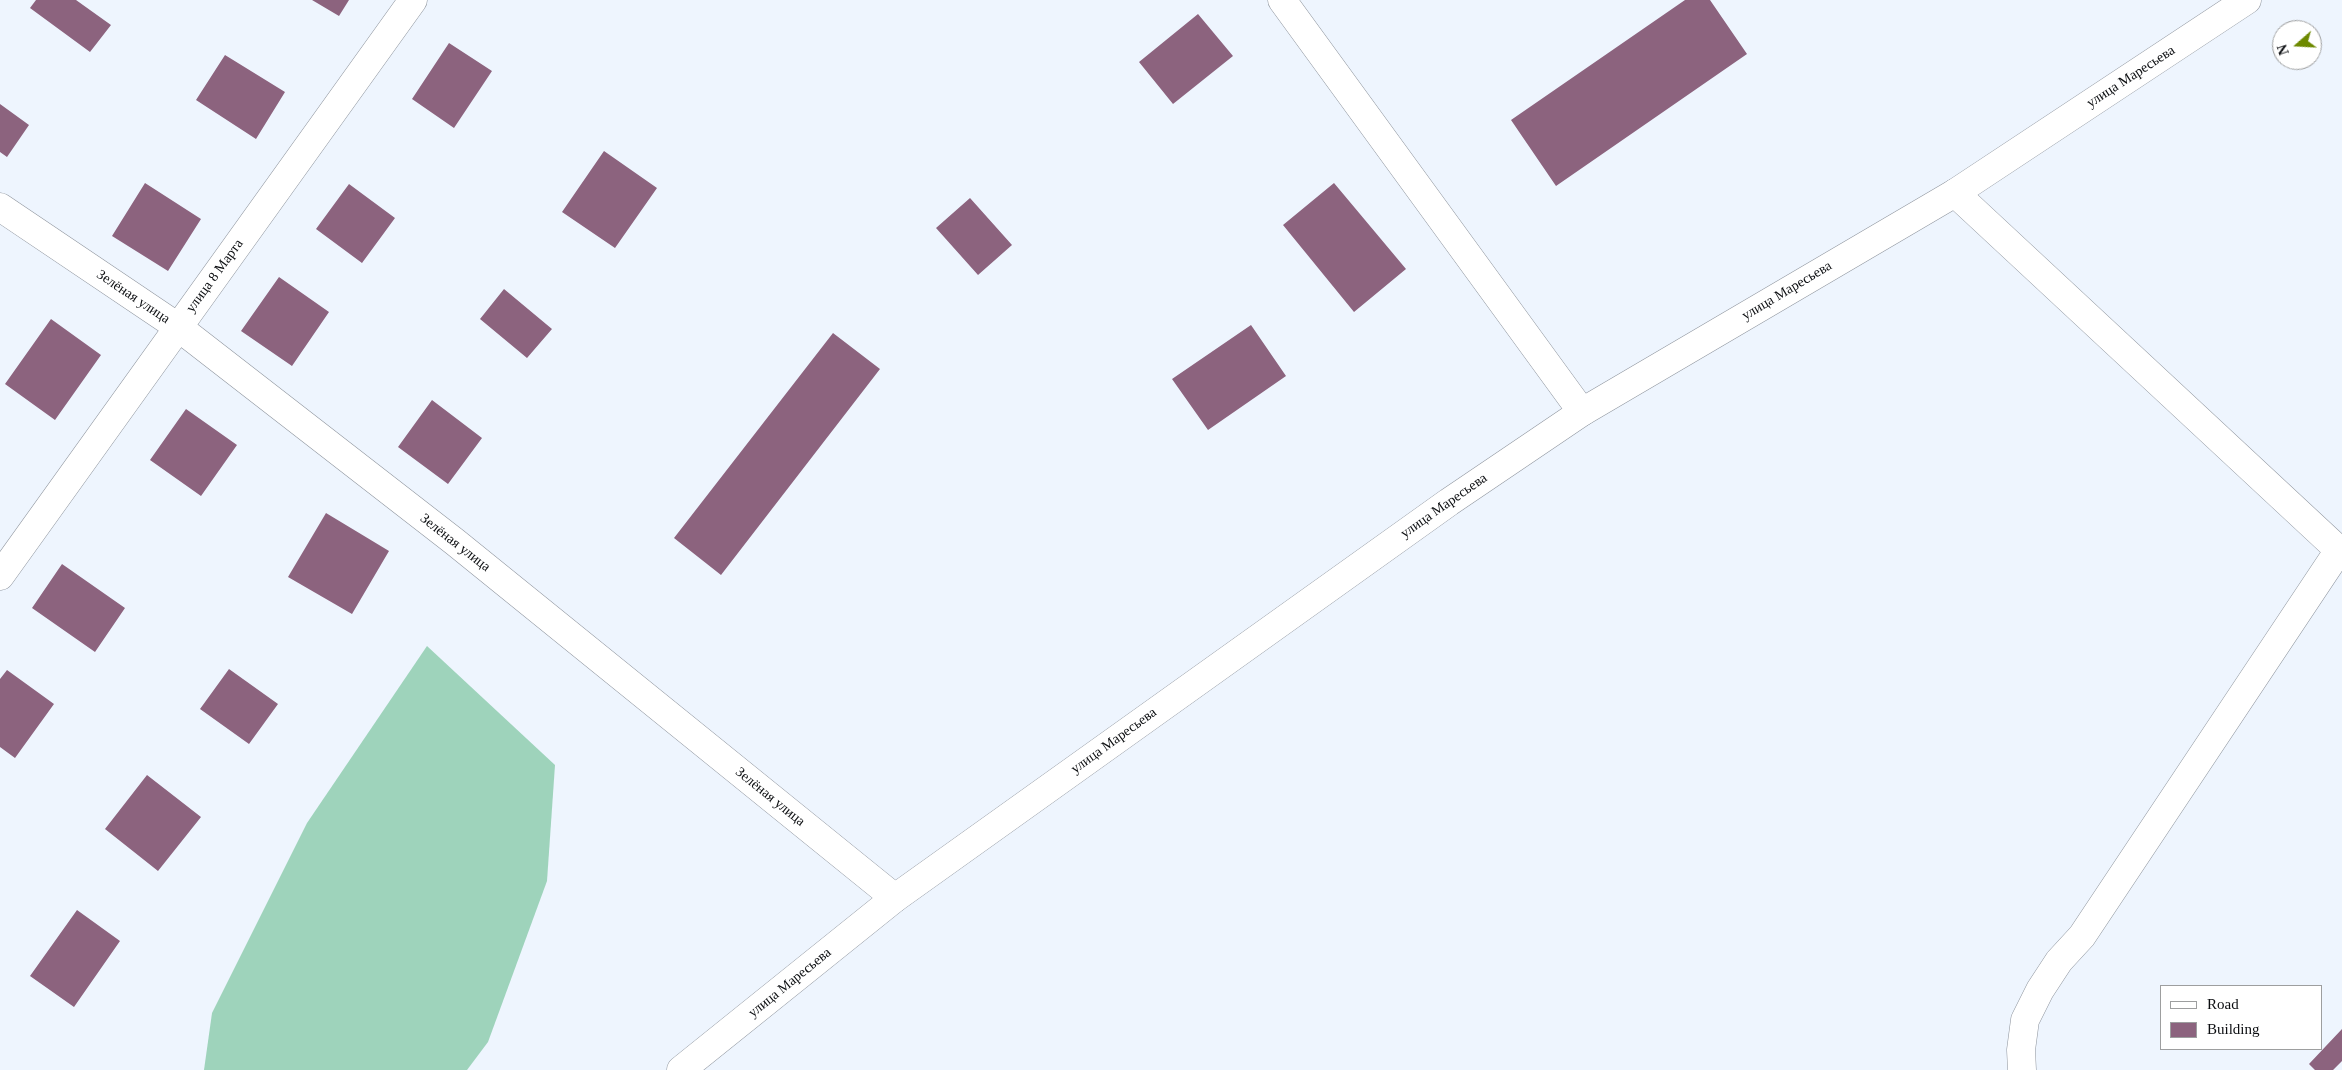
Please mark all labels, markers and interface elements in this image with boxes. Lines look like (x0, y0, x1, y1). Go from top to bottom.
north arrow (2272, 20, 2322, 70)
street label: улица Маресьева (2084, 42, 2178, 112)
text: N (2275, 42, 2292, 57)
street label: улица 8 Марта (183, 236, 247, 316)
street label: улица Маресьева (1739, 258, 1835, 324)
street label: Зелёная улица (93, 266, 173, 328)
street label: улица Маресьева (1398, 470, 1490, 542)
street label: Зелёная улица (416, 510, 494, 576)
street label: улица Маресьева (1068, 704, 1160, 778)
street label: Зелёная улица (732, 764, 808, 830)
street label: улица Маресьева (745, 944, 835, 1022)
legend (2160, 985, 2322, 1050)
text: Road (2207, 996, 2239, 1012)
text: Building (2207, 1021, 2260, 1037)

